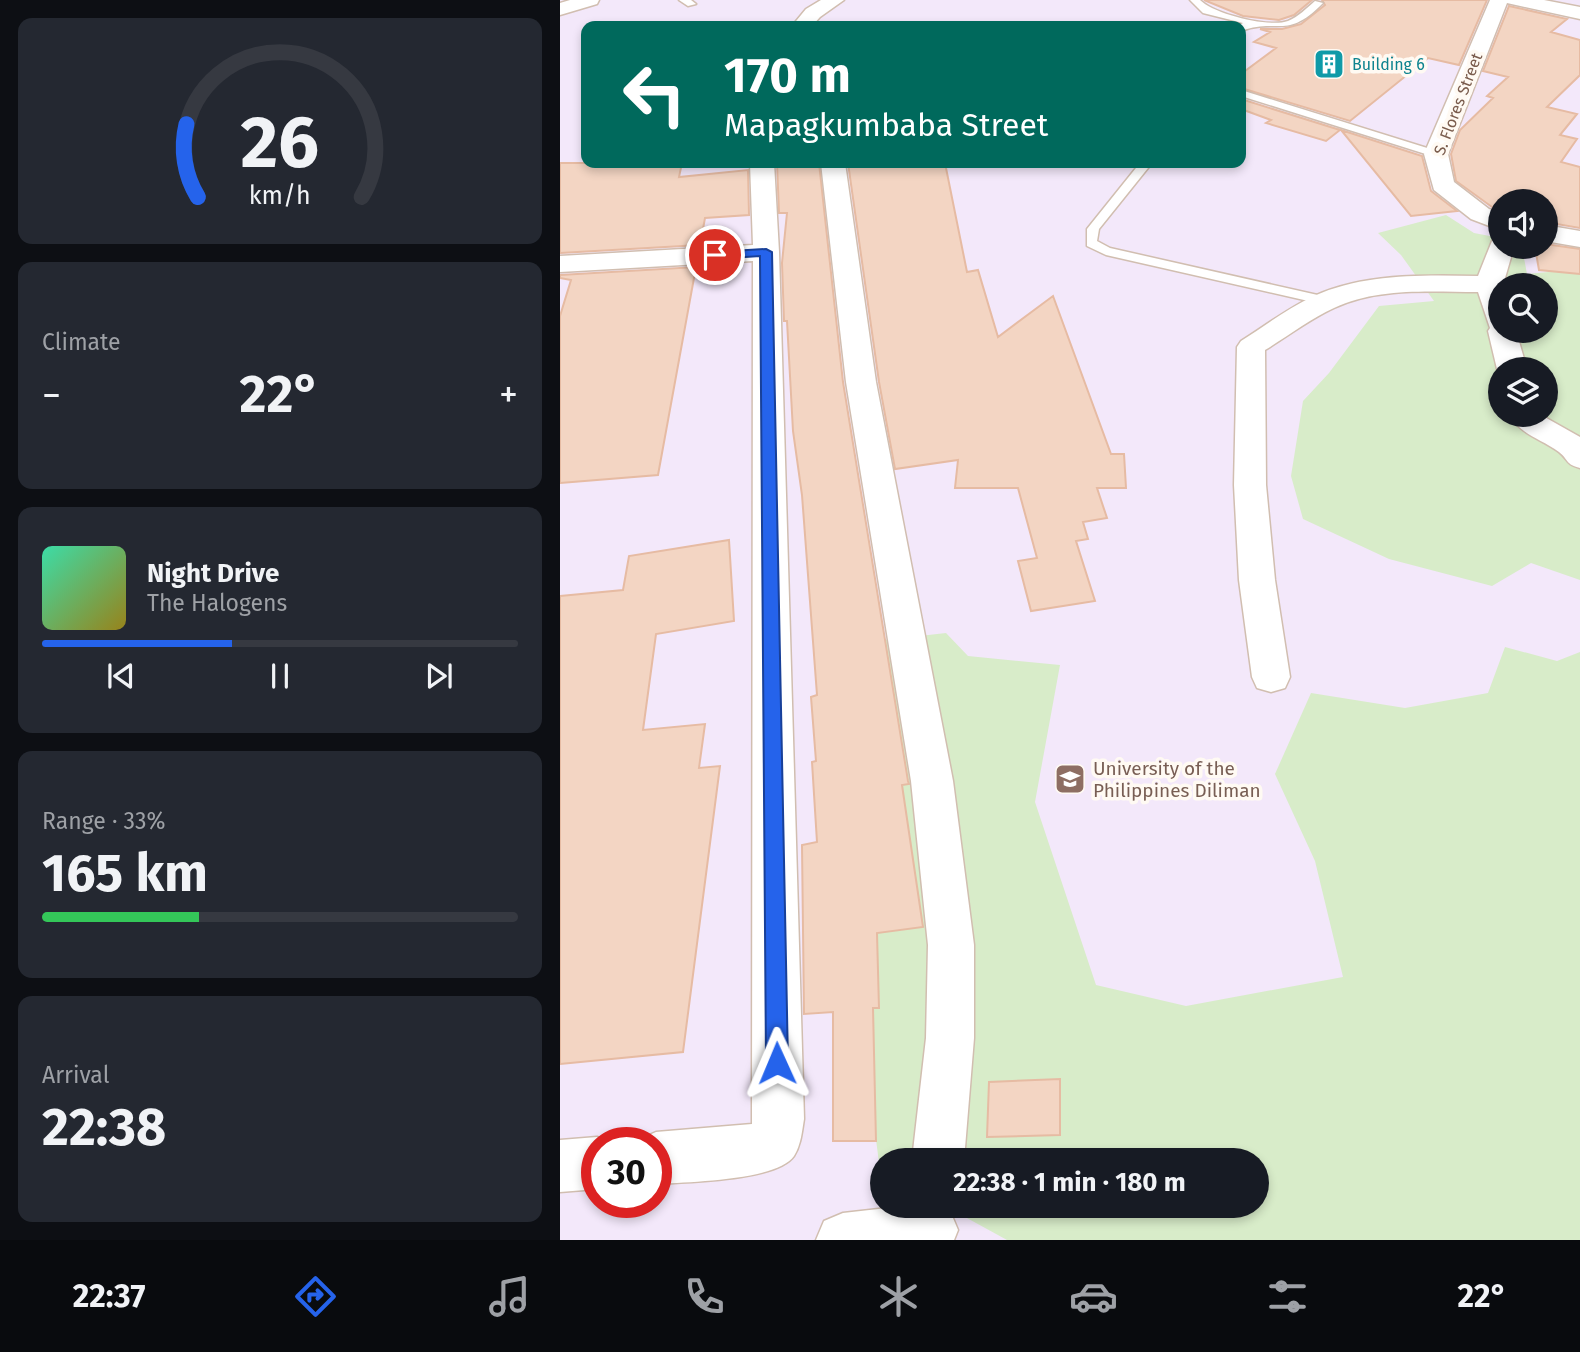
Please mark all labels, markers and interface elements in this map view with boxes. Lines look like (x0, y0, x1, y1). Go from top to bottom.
text: 170 m (724, 46, 851, 105)
building icon: Building 6 (1312, 47, 1346, 81)
icon: left (609, 49, 700, 140)
street label: S. Flores Street (1430, 50, 1486, 158)
place label: Building 6 (1352, 55, 1425, 74)
text: 26 (241, 100, 319, 187)
text: Mapagkumbaba Street (724, 106, 1048, 144)
text: km/h (249, 181, 311, 211)
map controls (1488, 189, 1558, 427)
button: sound (1488, 189, 1558, 259)
pin (685, 225, 745, 285)
icon: arrive (696, 236, 734, 274)
button: search (1488, 273, 1558, 343)
text: Climate (42, 328, 121, 356)
button: layers (1488, 357, 1558, 427)
text: 22° (240, 363, 320, 426)
text: − (42, 372, 61, 418)
text: + (499, 372, 518, 418)
text: Night Drive (147, 558, 279, 589)
text: The Halogens (147, 589, 287, 617)
icon: previous (102, 657, 140, 695)
icon: pause (261, 657, 299, 695)
icon: next (420, 657, 458, 695)
place label: University of the Philippines Diliman (1093, 757, 1261, 802)
school or university icon: University of the Philippines Diliman (1053, 762, 1087, 796)
text: Range · 33% (42, 807, 165, 835)
text: 165 km (42, 842, 208, 905)
position arrow (740, 1026, 814, 1100)
text: Arrival (42, 1061, 109, 1089)
text: 22:38 (42, 1096, 166, 1159)
speed limit sign: 30 (581, 1127, 672, 1218)
text: 22:38 · 1 min · 180 m (953, 1167, 1186, 1198)
icon: directions (291, 1272, 340, 1321)
icon: music (485, 1272, 534, 1321)
icon: phone (680, 1272, 729, 1321)
icon: climate (874, 1272, 923, 1321)
icon: car (1069, 1272, 1118, 1321)
icon: filters (1263, 1272, 1312, 1321)
text: 22:37 (73, 1277, 145, 1315)
text: 22° (1457, 1277, 1507, 1315)

